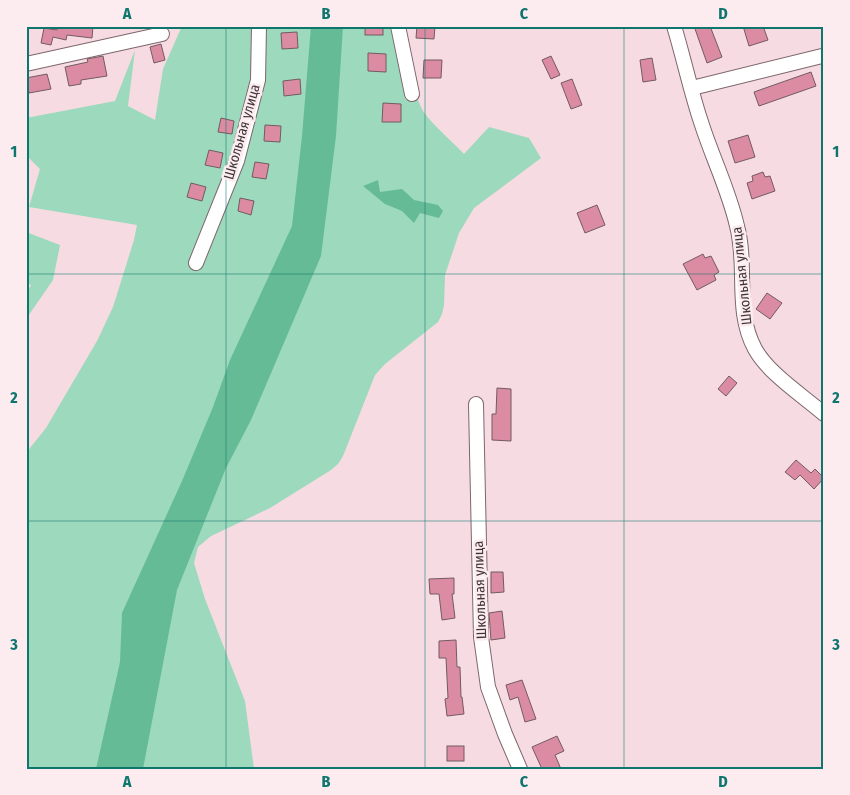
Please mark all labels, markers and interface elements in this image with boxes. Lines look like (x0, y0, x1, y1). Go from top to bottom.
text: A (122, 4, 132, 23)
text: B (322, 4, 331, 23)
text: C (520, 4, 529, 23)
text: D (718, 4, 728, 23)
street label: Школьная улица (220, 82, 264, 182)
text: 1 (11, 142, 17, 161)
text: 1 (833, 142, 839, 161)
street label: Школьная улица (728, 226, 756, 326)
text: 2 (9, 388, 18, 407)
text: 2 (831, 388, 840, 407)
street label: Школьная улица (470, 540, 490, 640)
text: 3 (9, 635, 18, 654)
text: 3 (831, 635, 840, 654)
text: A (122, 772, 132, 791)
text: B (322, 772, 331, 791)
text: C (520, 772, 529, 791)
text: D (718, 772, 728, 791)

